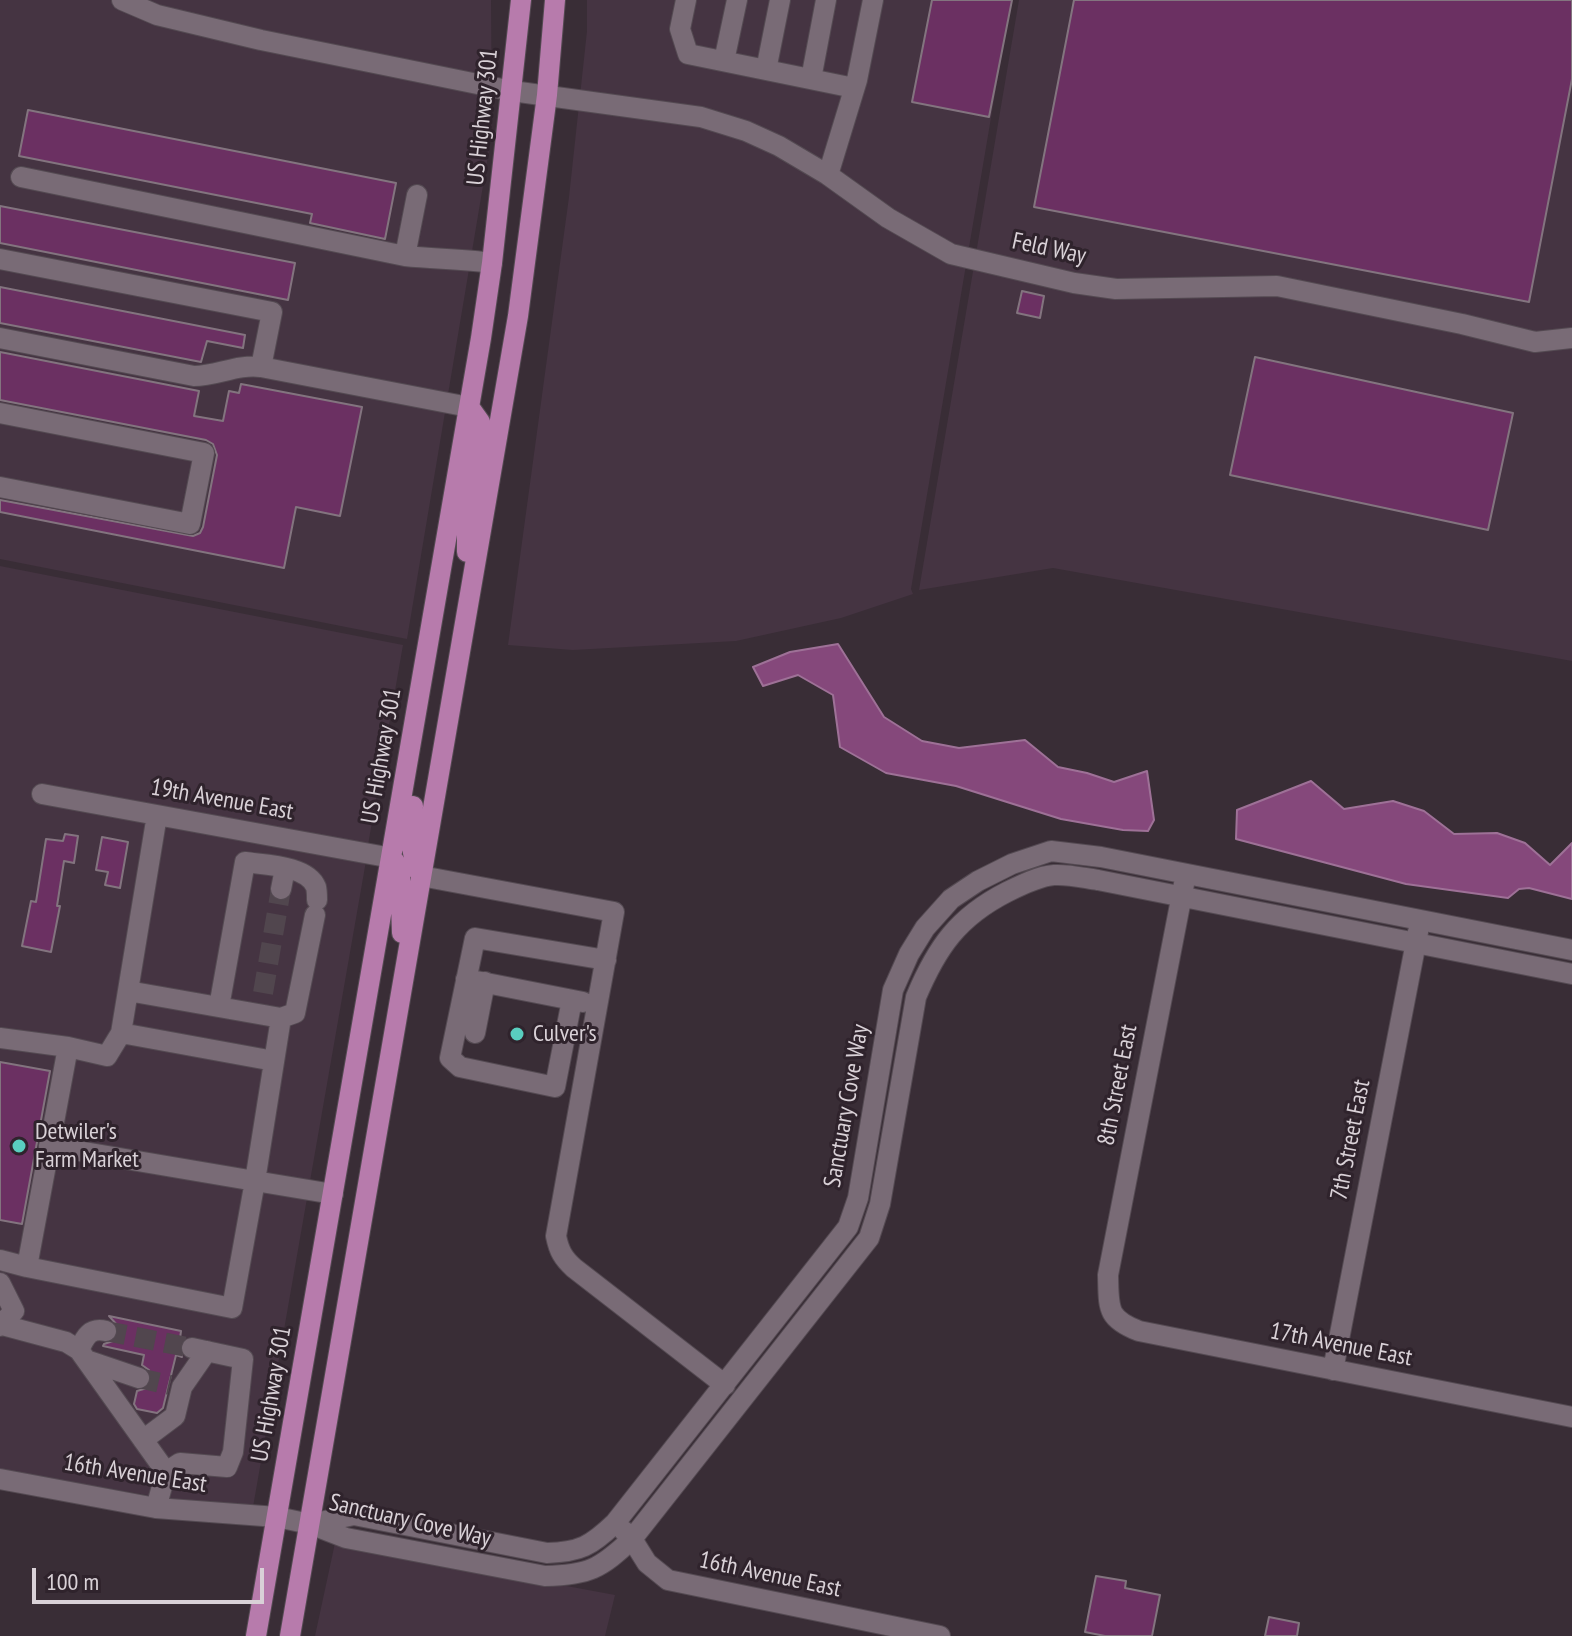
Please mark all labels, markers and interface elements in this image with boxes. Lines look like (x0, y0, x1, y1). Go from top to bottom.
street label: US Highway 301 (462, 47, 504, 187)
street label: Feld Way (1009, 227, 1089, 271)
street label: US Highway 301 (356, 686, 408, 826)
street label: 19th Avenue East (148, 773, 296, 827)
place label: Culver's (533, 1020, 597, 1048)
street label: Sanctuary Cove Way (818, 1022, 876, 1190)
street label: 8th Street East (1092, 1022, 1144, 1148)
marker: Culver's (508, 1025, 526, 1043)
street label: 7th Street East (1325, 1077, 1377, 1203)
place label: Detwiler's Farm Market (35, 1118, 139, 1174)
marker: Detwiler's Farm Market (10, 1137, 28, 1155)
street label: 17th Avenue East (1268, 1317, 1414, 1373)
street label: US Highway 301 (246, 1324, 298, 1464)
street label: 16th Avenue East (62, 1448, 208, 1500)
street label: Sanctuary Cove Way (326, 1488, 494, 1554)
street label: 16th Avenue East (696, 1546, 844, 1604)
scale bar (36, 1552, 268, 1602)
text: 100 m (46, 1566, 99, 1597)

